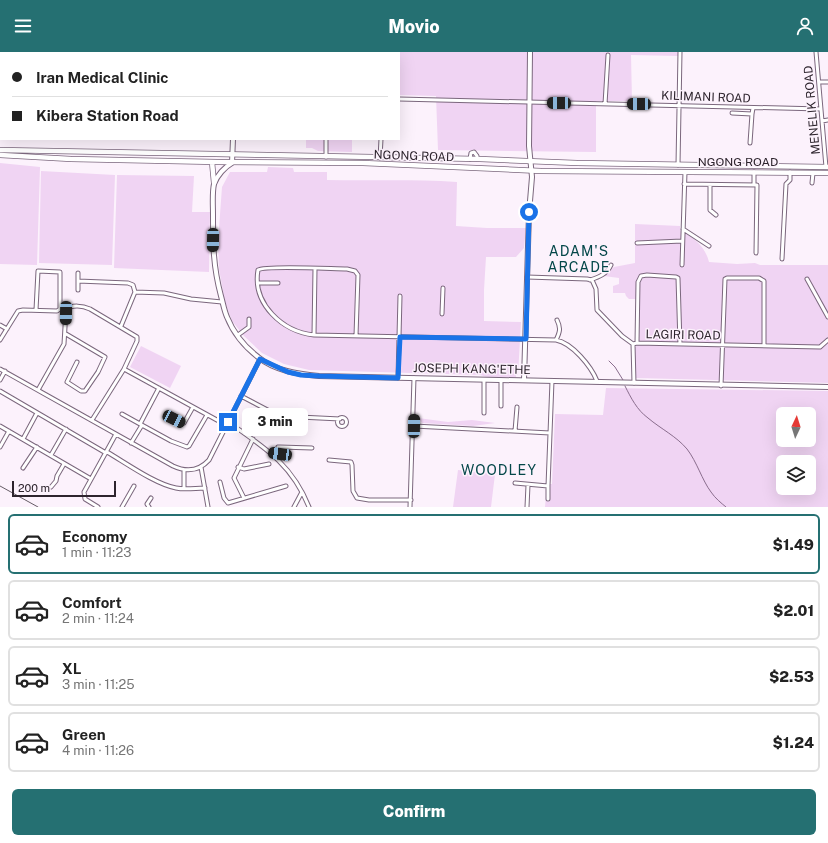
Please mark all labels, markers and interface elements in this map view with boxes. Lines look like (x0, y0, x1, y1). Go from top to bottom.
icon: menu (12, 15, 34, 37)
icon: person (794, 15, 816, 37)
text: Movio (388, 16, 440, 37)
street label: MENELIK ROAD (801, 65, 823, 155)
text: Iran Medical Clinic (36, 69, 169, 86)
street label: KILIMANI ROAD (661, 88, 751, 106)
car (547, 97, 571, 109)
car (627, 98, 651, 110)
text: Kibera Station Road (36, 107, 179, 124)
street label: NGONG ROAD (373, 148, 455, 164)
street label: NGONG ROAD (698, 155, 778, 169)
route start (520, 203, 538, 221)
car (207, 228, 219, 252)
district label: ADAM'S ARCADE (547, 243, 611, 275)
car (60, 301, 72, 325)
street label: LAGIRI ROAD (645, 327, 721, 343)
street label: JOSEPH KANG'ETHE (413, 361, 531, 377)
north arrow (776, 407, 816, 447)
map controls (776, 407, 816, 495)
car (161, 408, 187, 430)
callout: 3 min (242, 408, 308, 436)
route end (219, 413, 237, 431)
text: 3 min (258, 414, 292, 429)
car (408, 414, 420, 438)
car (267, 446, 293, 462)
button: layers (776, 455, 816, 495)
district label: WOODLEY (461, 462, 537, 478)
scale bar (12, 479, 116, 498)
text: 200 m (18, 482, 50, 494)
icon: car (14, 526, 50, 562)
text: Economy (62, 528, 127, 545)
text: $1.49 (773, 536, 814, 553)
text: 1 min · 11:23 (62, 545, 131, 560)
icon: car (14, 592, 50, 628)
text: Comfort (62, 594, 122, 611)
text: $2.01 (773, 602, 814, 619)
text: 2 min · 11:24 (62, 611, 134, 626)
icon: car (14, 658, 50, 694)
text: XL (62, 660, 81, 677)
text: $2.53 (769, 668, 814, 685)
text: 3 min · 11:25 (62, 677, 134, 692)
icon: car (14, 724, 50, 760)
text: Green (62, 726, 106, 743)
text: $1.24 (773, 734, 814, 751)
text: 4 min · 11:26 (62, 743, 134, 758)
button: Confirm (12, 789, 816, 835)

